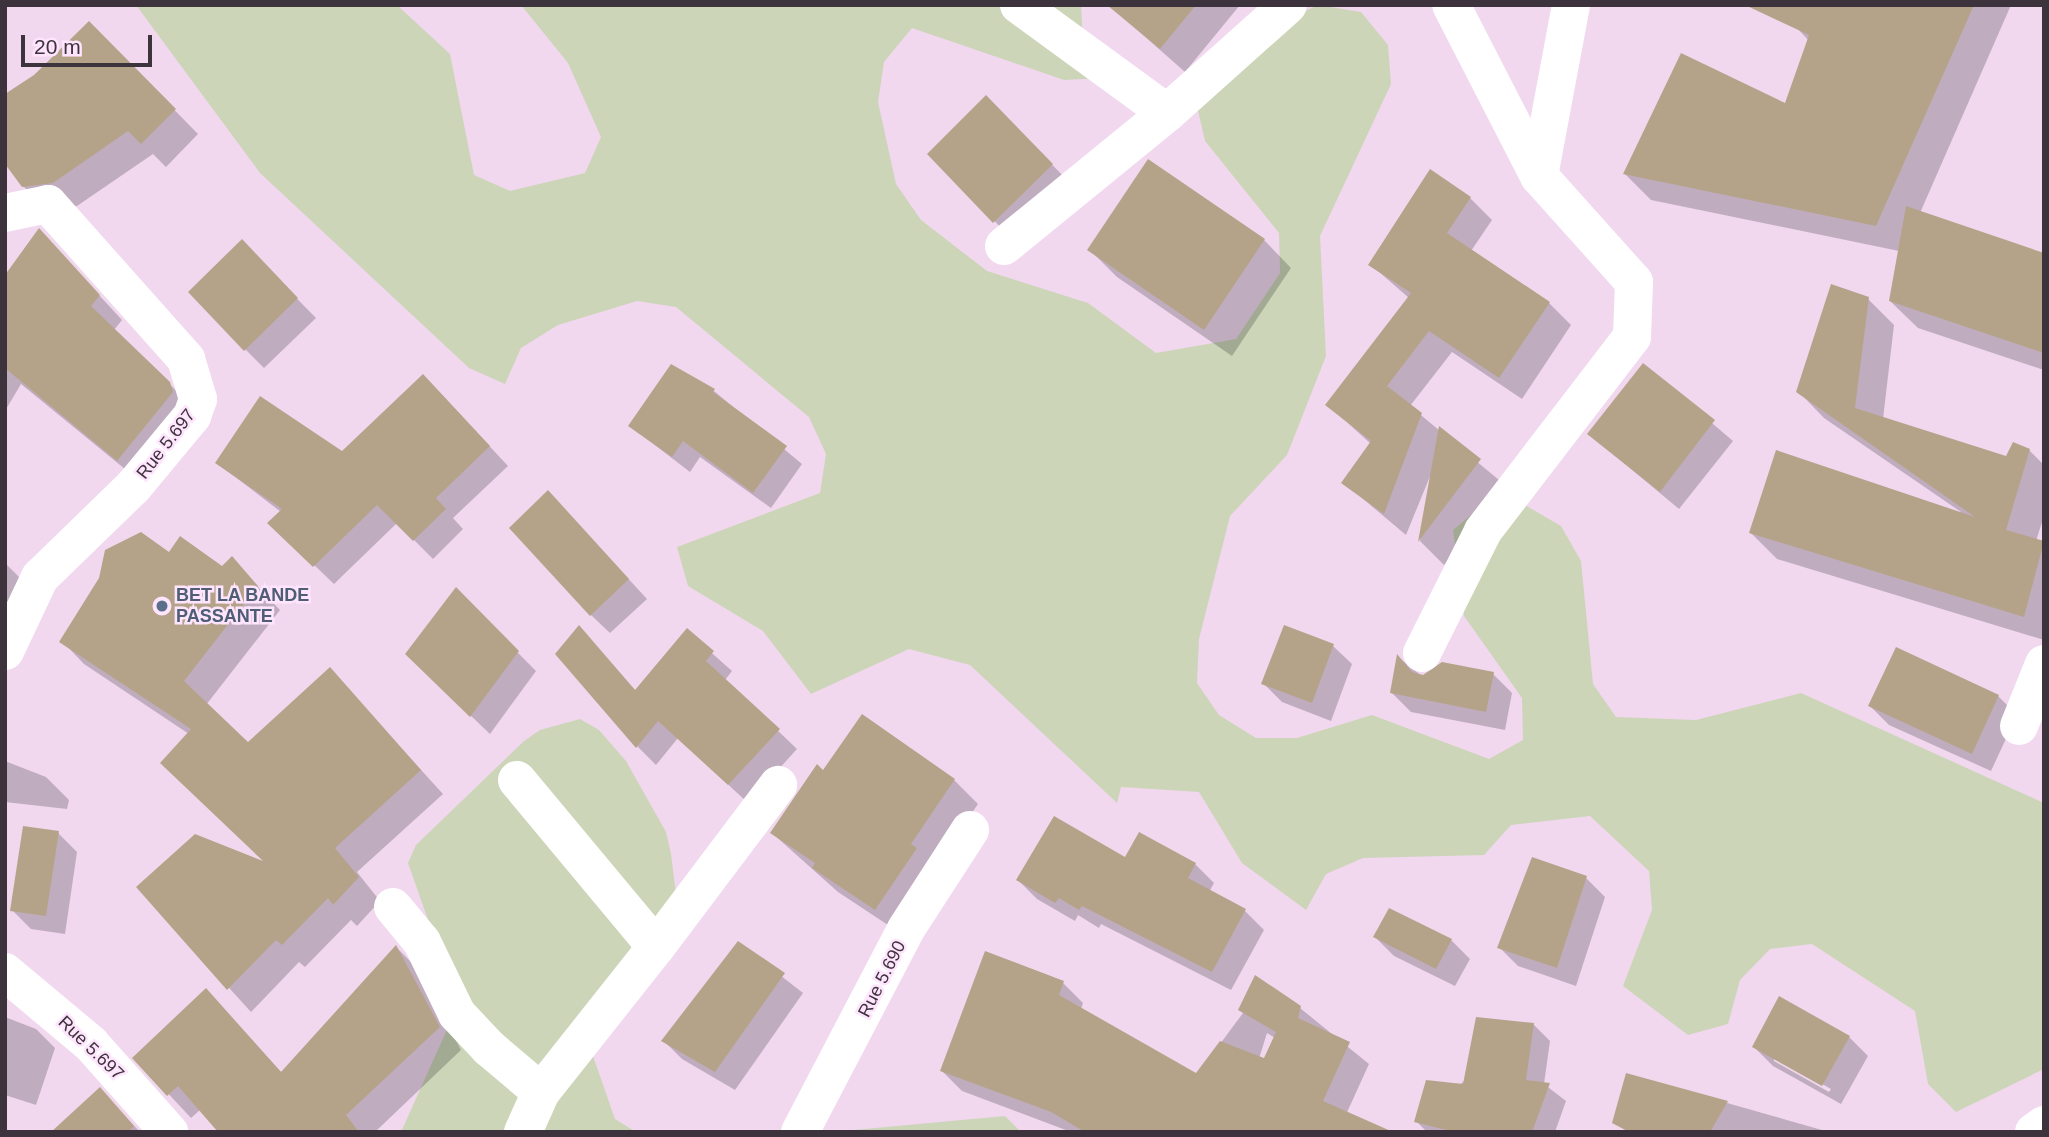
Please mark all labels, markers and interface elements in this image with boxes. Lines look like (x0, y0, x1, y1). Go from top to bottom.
scale bar (24, 21, 156, 65)
text: 20 m (34, 35, 81, 58)
street label: Rue 5.697 (132, 405, 200, 483)
place label: BET LA BANDE PASSANTE (176, 585, 310, 628)
marker: BET LA BANDE PASSANTE (154, 598, 170, 614)
street label: Rue 5.690 (854, 937, 910, 1021)
street label: Rue 5.697 (54, 1011, 128, 1085)

